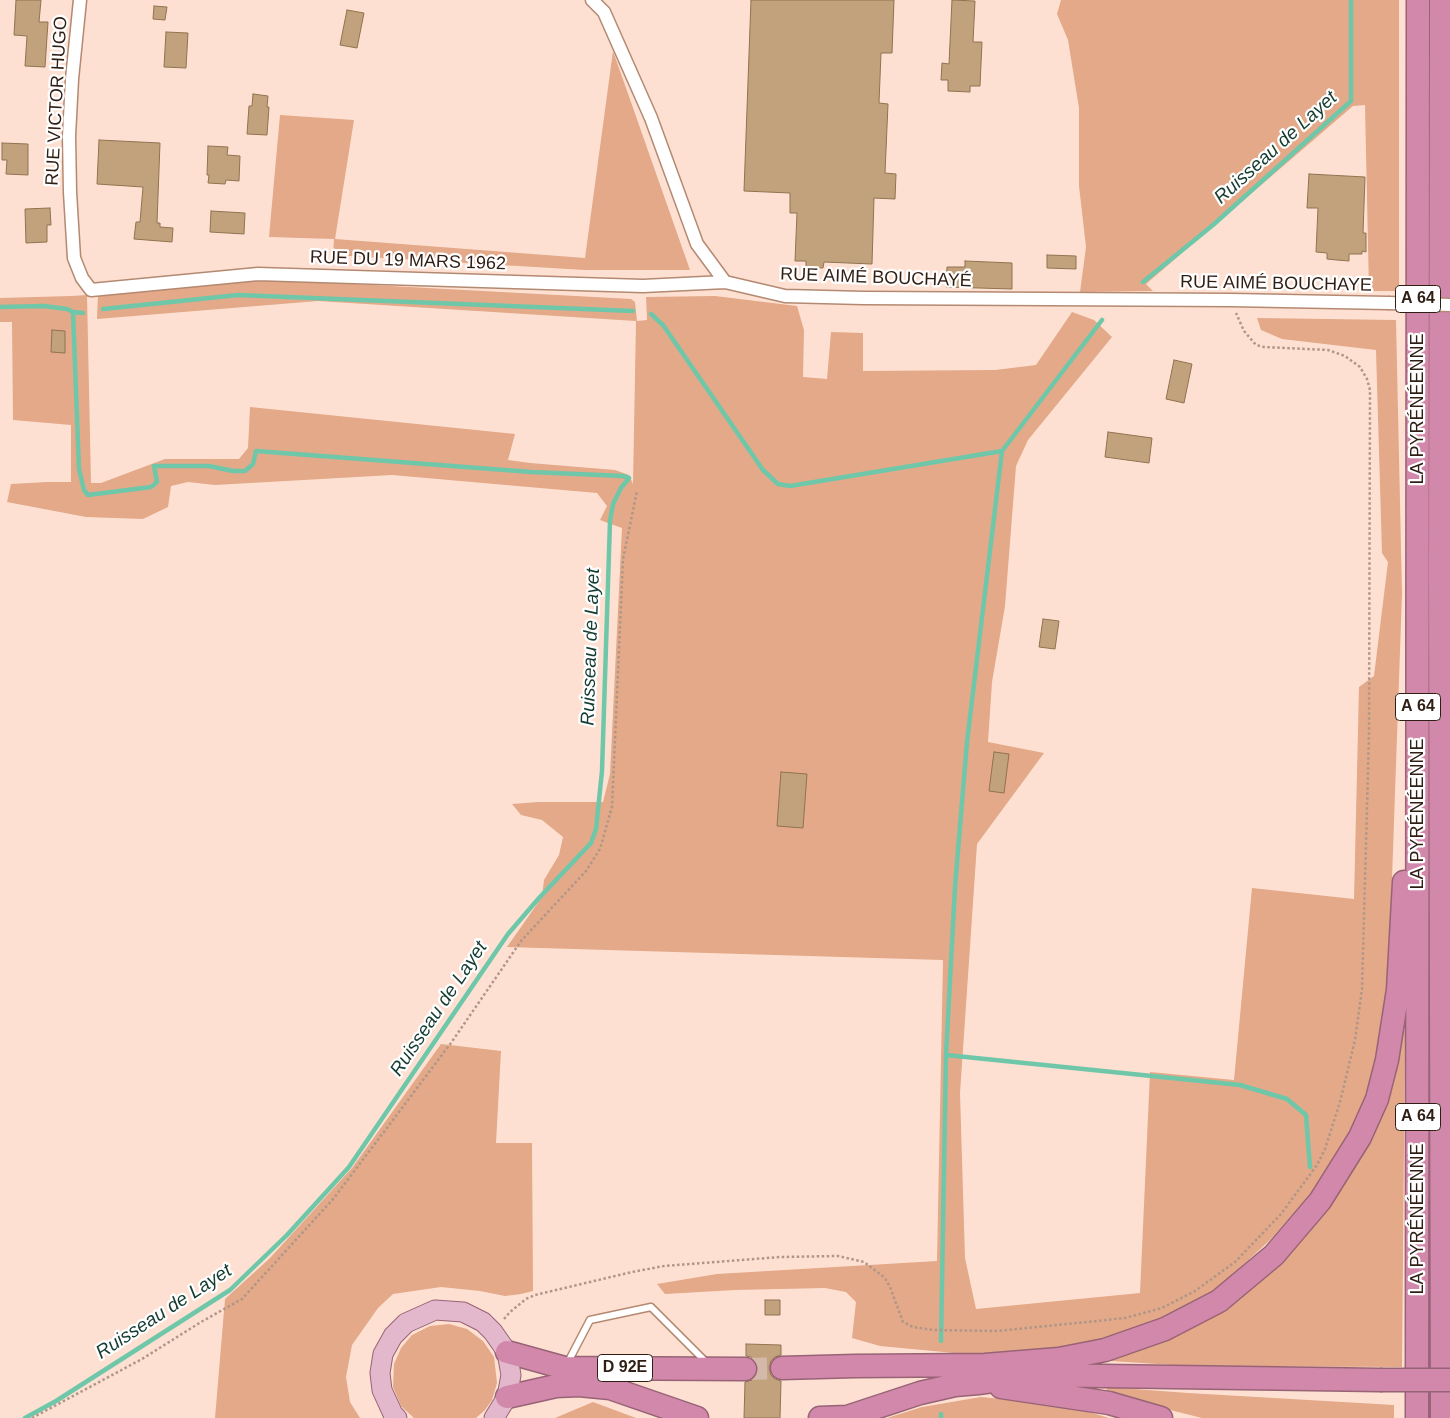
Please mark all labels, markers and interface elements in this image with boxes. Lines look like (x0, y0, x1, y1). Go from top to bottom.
street label: RUE VICTOR HUGO (42, 16, 72, 186)
water label: Ruisseau de Layet (1210, 87, 1342, 209)
street label: RUE DU 19 MARS 1962 (310, 247, 506, 275)
street label: RUE AIMÉ BOUCHAYÉ (780, 264, 972, 292)
street label: RUE AIMÉ BOUCHAYE (1180, 272, 1372, 296)
road number: A 64 (1396, 286, 1440, 312)
street label: LA PYRÉNÉENNE (1407, 333, 1429, 485)
water label: Ruisseau de Layet (577, 568, 605, 726)
road number: A 64 (1396, 694, 1440, 720)
street label: LA PYRÉNÉENNE (1407, 738, 1429, 890)
water label: Ruisseau de Layet (386, 937, 492, 1081)
road number: A 64 (1396, 1104, 1440, 1130)
street label: LA PYRÉNÉENNE (1407, 1143, 1429, 1295)
water label: Ruisseau de Layet (92, 1260, 236, 1364)
road number: D 92E (598, 1355, 652, 1382)

